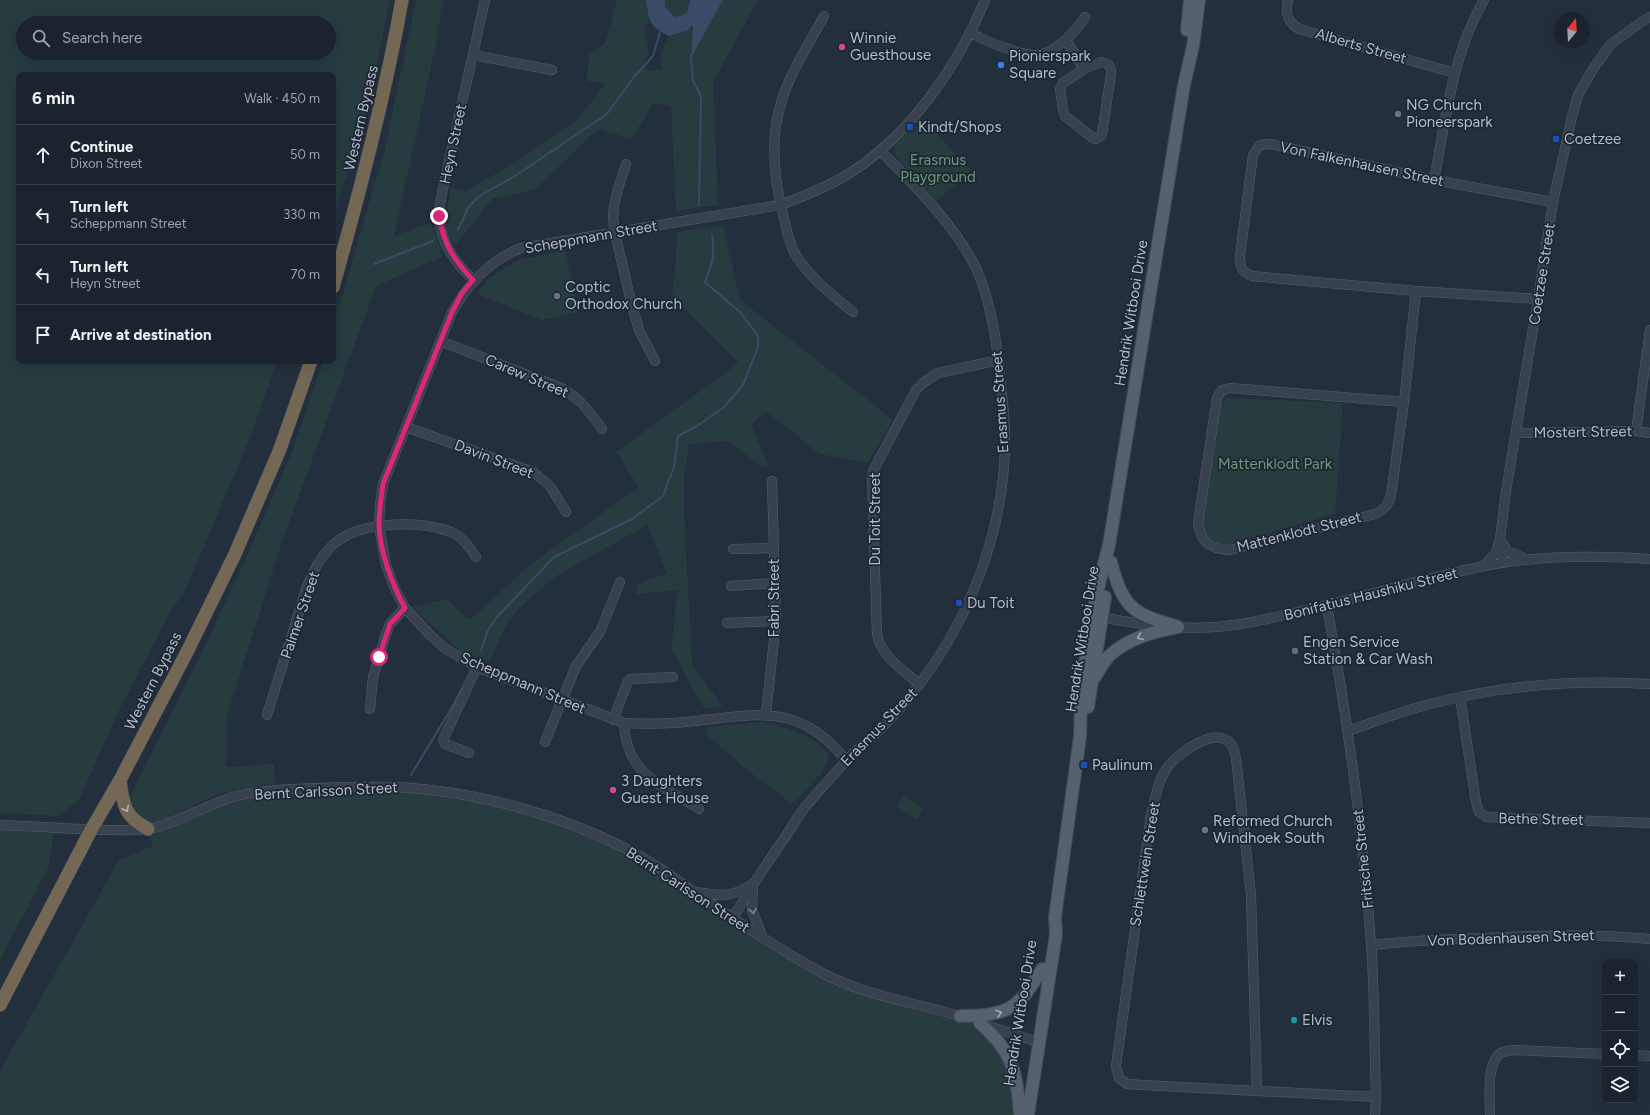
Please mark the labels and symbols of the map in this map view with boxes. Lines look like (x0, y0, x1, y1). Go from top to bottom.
north arrow (1554, 12, 1590, 48)
street label: Alberts Street (1313, 24, 1409, 68)
place label: Winnie Guesthouse (850, 29, 931, 64)
marker: Winnie Guesthouse (837, 42, 847, 52)
place label: Pionierspark Square (1009, 47, 1092, 82)
marker: Pionierspark Square (996, 60, 1006, 70)
street label: Western Bypass (340, 64, 382, 172)
place label: NG Church Pioneerspark (1406, 96, 1493, 131)
street label: Heyn Street (436, 102, 470, 186)
marker: NG Church Pioneerspark (1393, 109, 1403, 119)
place label: Kindt/Shops (918, 118, 1001, 136)
marker: Kindt/Shops (905, 122, 915, 132)
place label: Coetzee (1564, 130, 1621, 148)
marker: Coetzee (1551, 134, 1561, 144)
street label: Von Falkenhausen Street (1278, 138, 1446, 190)
park label: Erasmus Playground (900, 151, 976, 186)
route end (430, 207, 448, 225)
street label: Scheppmann Street (523, 216, 659, 258)
street label: Coetzee Street (1525, 221, 1559, 326)
street label: Hendrik Witbooi Drive (1111, 239, 1151, 387)
place label: Coptic Orthodox Church (565, 278, 682, 313)
marker: Coptic Orthodox Church (552, 291, 562, 301)
street label: Carew Street (483, 350, 572, 402)
street label: Erasmus Street (987, 350, 1013, 454)
street label: Mostert Street (1534, 422, 1633, 442)
street label: Davin Street (452, 436, 536, 482)
park label: Mattenklodt Park (1218, 455, 1333, 473)
street label: Du Toit Street (866, 472, 884, 566)
street label: Mattenklodt Street (1235, 508, 1363, 556)
street label: Fabri Street (765, 558, 783, 637)
street label: Bonifatius Haushiku Street (1282, 564, 1460, 624)
street label: Hendrik Witbooi Drive (1062, 565, 1102, 713)
street label: Palmer Street (277, 569, 323, 661)
place label: Du Toit (967, 594, 1015, 612)
marker: Du Toit (954, 598, 964, 608)
street label: Western Bypass (121, 629, 185, 733)
one-way arrow (1137, 633, 1144, 641)
place label: Engen Service Station & Car Wash (1303, 633, 1433, 668)
marker: Engen Service Station & Car Wash (1290, 646, 1300, 656)
route start (370, 648, 388, 666)
street label: Scheppmann Street (458, 648, 589, 718)
street label: Erasmus Street (837, 684, 921, 770)
place label: Paulinum (1092, 756, 1153, 774)
marker: Paulinum (1079, 760, 1089, 770)
place label: 3 Daughters Guest House (621, 772, 709, 807)
street label: Bernt Carlsson Street (254, 778, 399, 804)
marker: 3 Daughters Guest House (608, 785, 618, 795)
street label: Schlettwein Street (1126, 800, 1164, 928)
one-way arrow (121, 805, 129, 812)
street label: Fritsche Street (1349, 808, 1377, 909)
street label: Bethe Street (1498, 809, 1584, 829)
place label: Reformed Church Windhoek South (1213, 812, 1332, 847)
marker: Reformed Church Windhoek South (1200, 825, 1210, 835)
street label: Bernt Carlsson Street (623, 843, 753, 937)
one-way arrow (748, 908, 757, 914)
street label: Von Bodenhausen Street (1427, 926, 1595, 950)
street label: Hendrik Witbooi Drive (1000, 939, 1040, 1087)
one-way arrow (995, 1009, 1002, 1017)
place label: Elvis (1302, 1011, 1332, 1029)
marker: Elvis (1289, 1015, 1299, 1025)

